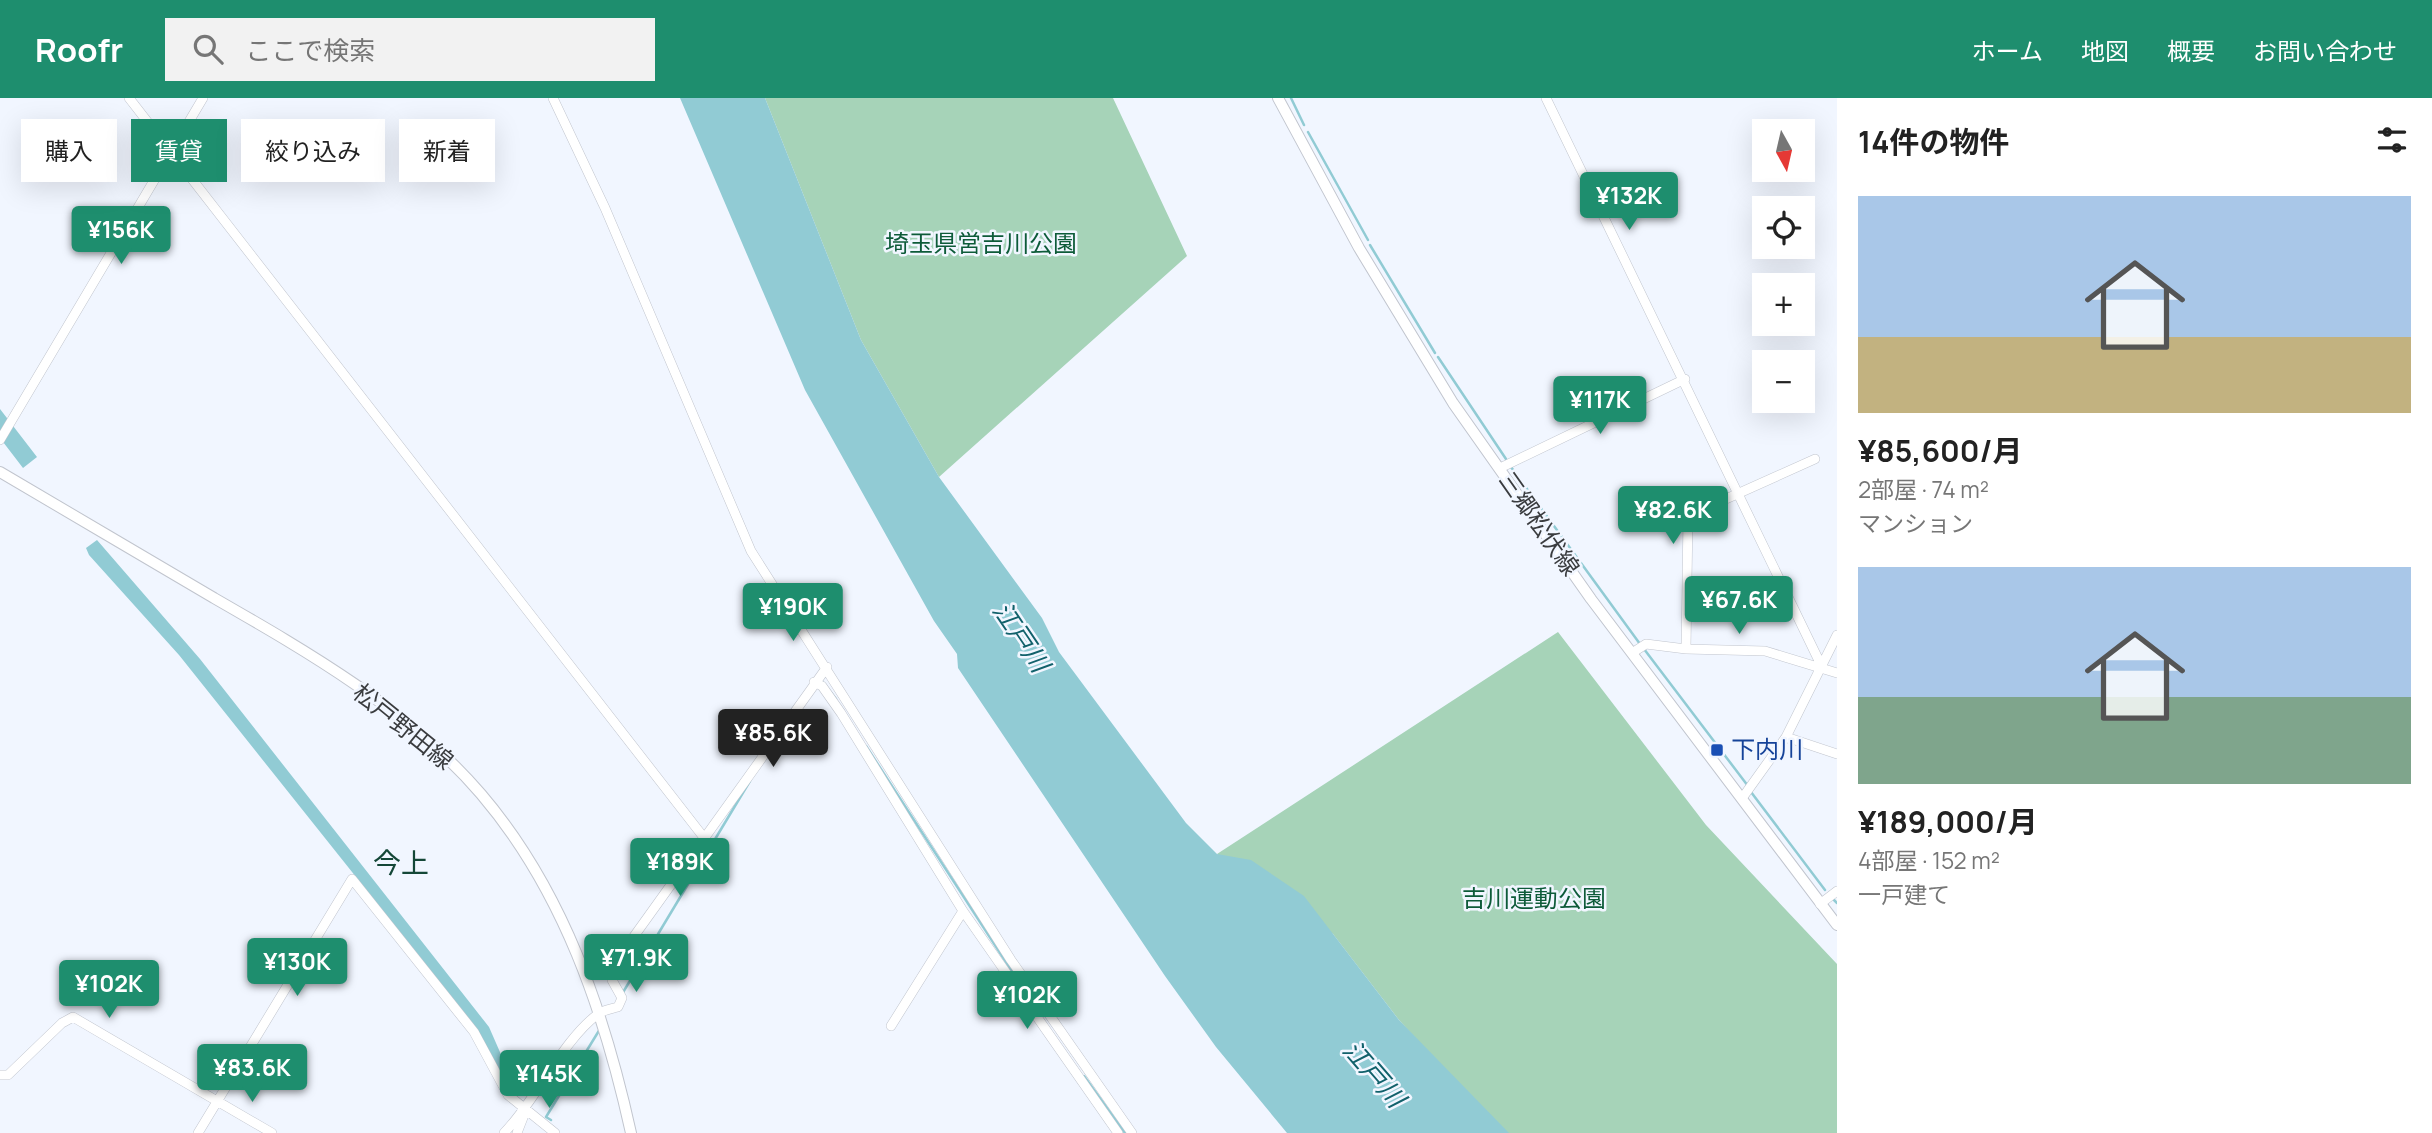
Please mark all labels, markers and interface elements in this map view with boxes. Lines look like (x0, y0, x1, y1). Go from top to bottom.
search box (165, 18, 655, 81)
text: Roofr (35, 27, 123, 72)
icon: search (189, 30, 227, 68)
text: ここで検索 (245, 32, 375, 68)
text: ホーム (1972, 34, 2043, 67)
text: 地図 (2081, 34, 2129, 67)
text: 概要 (2167, 34, 2215, 67)
text: お問い合わせ (2253, 34, 2397, 67)
chip: 購入 (21, 119, 117, 182)
chip: 賃貸 (131, 119, 227, 182)
chip: 絞り込み (241, 119, 385, 182)
chip: 新着 (399, 119, 495, 182)
north arrow (1752, 119, 1815, 182)
map controls (1752, 119, 1815, 413)
text: 14件の物件 (1858, 121, 2009, 162)
icon: filters (2373, 121, 2411, 159)
pin: ¥132K (1580, 172, 1678, 232)
text: ¥132K (1596, 179, 1662, 211)
button: locate (1752, 196, 1815, 259)
pin: ¥156K (72, 206, 170, 266)
text: ¥156K (88, 213, 154, 245)
park label: 埼玉県営吉川公園 (885, 226, 1077, 259)
icon: home (2072, 242, 2198, 368)
button: + (1752, 273, 1815, 336)
button: − (1752, 350, 1815, 413)
pin: ¥117K (1551, 376, 1649, 436)
text: ¥117K (1569, 383, 1631, 415)
text: ¥85,600/月 (1858, 430, 2023, 471)
street label: 三郷松伏線 (1492, 465, 1588, 582)
text: 2部屋 · 74 m² (1858, 473, 1989, 505)
pin: ¥82.6K (1616, 486, 1730, 546)
text: ¥82.6K (1634, 493, 1712, 525)
text: マンション (1858, 507, 1973, 539)
pin: ¥67.6K (1682, 576, 1796, 636)
text: ¥67.6K (1701, 583, 1777, 615)
pin: ¥190K (744, 584, 842, 643)
text: ¥190K (759, 590, 827, 622)
water label: 江戸川 (985, 594, 1060, 681)
icon: home (2072, 613, 2198, 739)
street label: 松戸野田線 (347, 675, 461, 776)
pin: ¥85.6K (716, 710, 830, 769)
text: ¥85.6K (734, 716, 812, 748)
place label: 下内川 (1731, 732, 1803, 765)
marker: 下内川 (1709, 742, 1725, 758)
text: ¥189,000/月 (1858, 801, 2038, 842)
pin: ¥189K (631, 838, 729, 898)
district label: 今上 (373, 843, 429, 881)
text: 4部屋 · 152 m² (1858, 844, 2000, 876)
text: ¥189K (646, 845, 714, 877)
text: 一戸建て (1858, 878, 1950, 910)
park label: 吉川運動公園 (1462, 881, 1606, 914)
pin: ¥71.9K (579, 934, 693, 994)
pin: ¥130K (248, 939, 346, 998)
text: ¥71.9K (600, 941, 672, 973)
text: ¥130K (263, 945, 331, 977)
pin: ¥102K (60, 960, 158, 1020)
text: ¥102K (75, 967, 143, 999)
pin: ¥102K (978, 972, 1076, 1031)
text: ¥102K (993, 978, 1061, 1010)
water label: 江戸川 (1336, 1032, 1416, 1117)
pin: ¥83.6K (195, 1044, 309, 1104)
text: ¥83.6K (213, 1051, 291, 1083)
pin: ¥145K (500, 1051, 598, 1110)
text: ¥145K (516, 1057, 582, 1089)

